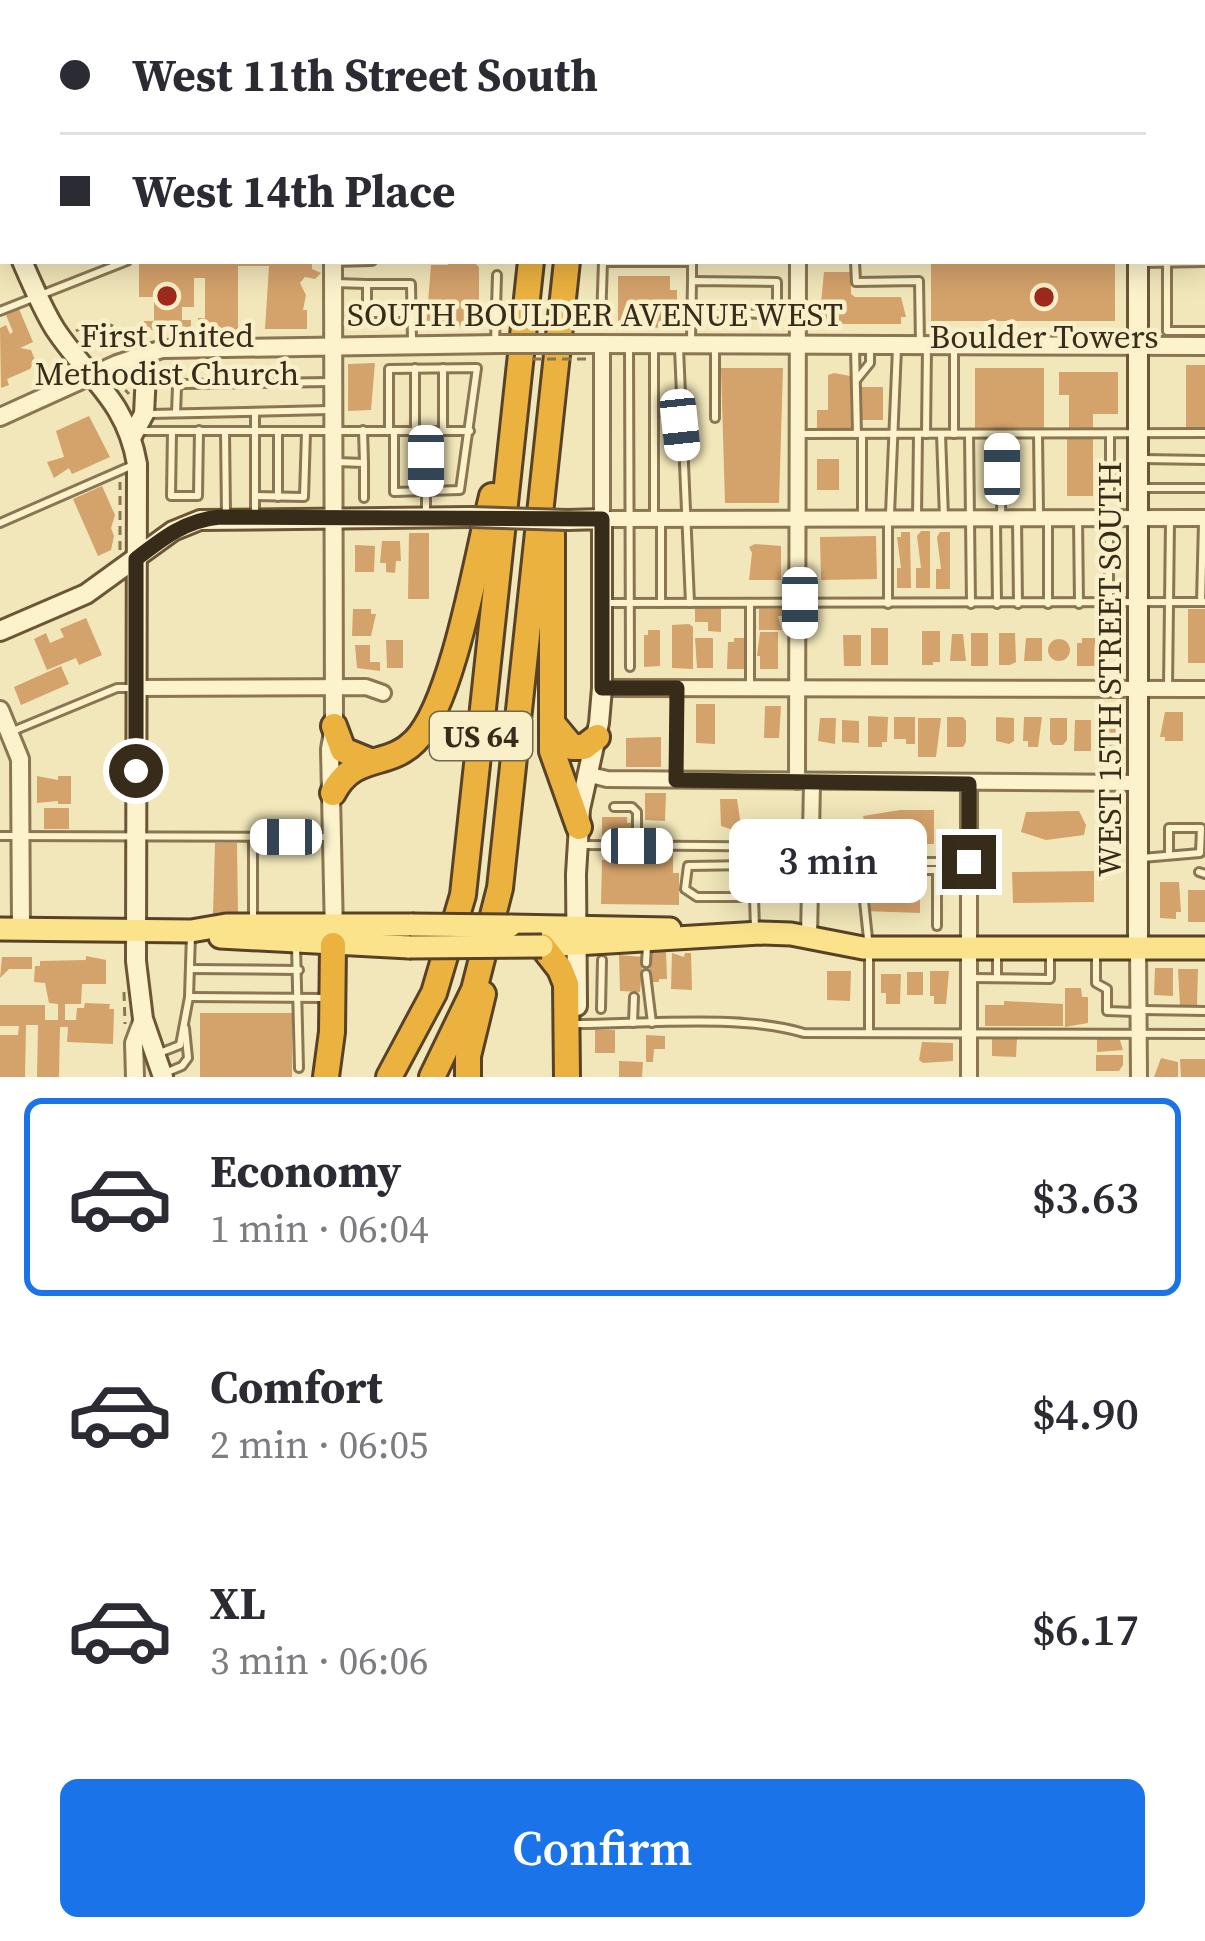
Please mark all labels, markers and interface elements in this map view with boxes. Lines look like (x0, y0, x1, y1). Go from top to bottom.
text: West 11th Street South (132, 44, 598, 106)
text: West 14th Place (132, 160, 455, 222)
marker: First United Methodist Church (154, 283, 180, 309)
marker: Boulder Towers (1031, 284, 1057, 310)
street label: SOUTH BOULDER AVENUE WEST (347, 292, 843, 337)
place label: First United Methodist Church (35, 313, 299, 396)
place label: Boulder Towers (929, 314, 1159, 359)
car (658, 387, 702, 463)
car (408, 425, 444, 497)
car (984, 433, 1020, 505)
street label: WEST 15TH STREET SOUTH (1087, 461, 1132, 877)
car (782, 567, 818, 639)
road number: US 64 (430, 712, 532, 760)
route start (109, 744, 163, 798)
car (250, 819, 322, 855)
callout: 3 min (729, 820, 927, 904)
car (601, 828, 673, 864)
text: 3 min (778, 834, 878, 887)
route end (942, 835, 996, 889)
text: Economy (210, 1140, 401, 1202)
icon: car (66, 1143, 174, 1251)
text: $3.63 (1032, 1166, 1139, 1228)
text: 1 min · 06:04 (210, 1202, 429, 1255)
text: Comfort (210, 1356, 383, 1418)
icon: car (66, 1359, 174, 1467)
text: $4.90 (1032, 1382, 1139, 1444)
text: 2 min · 06:05 (210, 1418, 429, 1471)
text: XL (210, 1572, 266, 1634)
icon: car (66, 1575, 174, 1683)
text: $6.17 (1032, 1598, 1139, 1660)
text: 3 min · 06:06 (210, 1634, 429, 1687)
button: Confirm (60, 1779, 1145, 1917)

